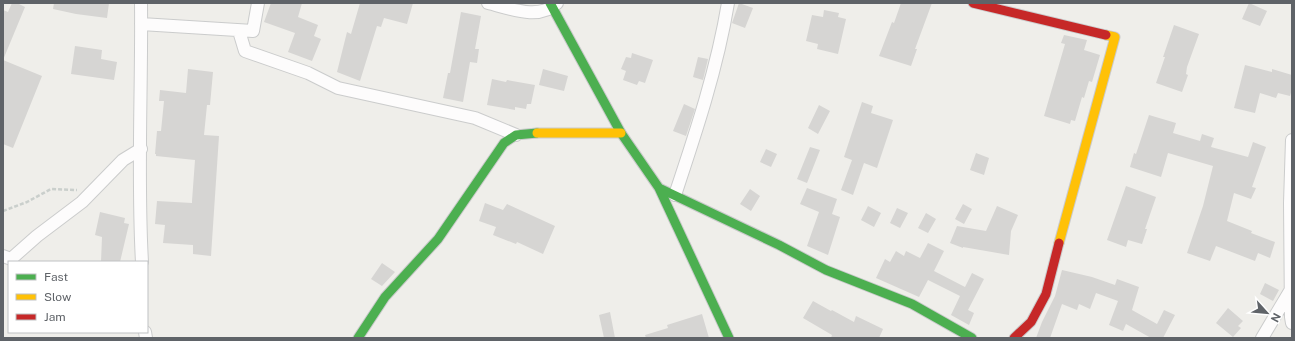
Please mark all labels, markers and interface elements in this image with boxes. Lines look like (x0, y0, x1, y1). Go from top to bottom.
legend (8, 261, 148, 333)
text: Fast (44, 270, 69, 284)
text: Slow (44, 290, 72, 304)
north arrow (1247, 293, 1287, 333)
text: Jam (44, 310, 66, 324)
text: N (1269, 311, 1283, 324)

